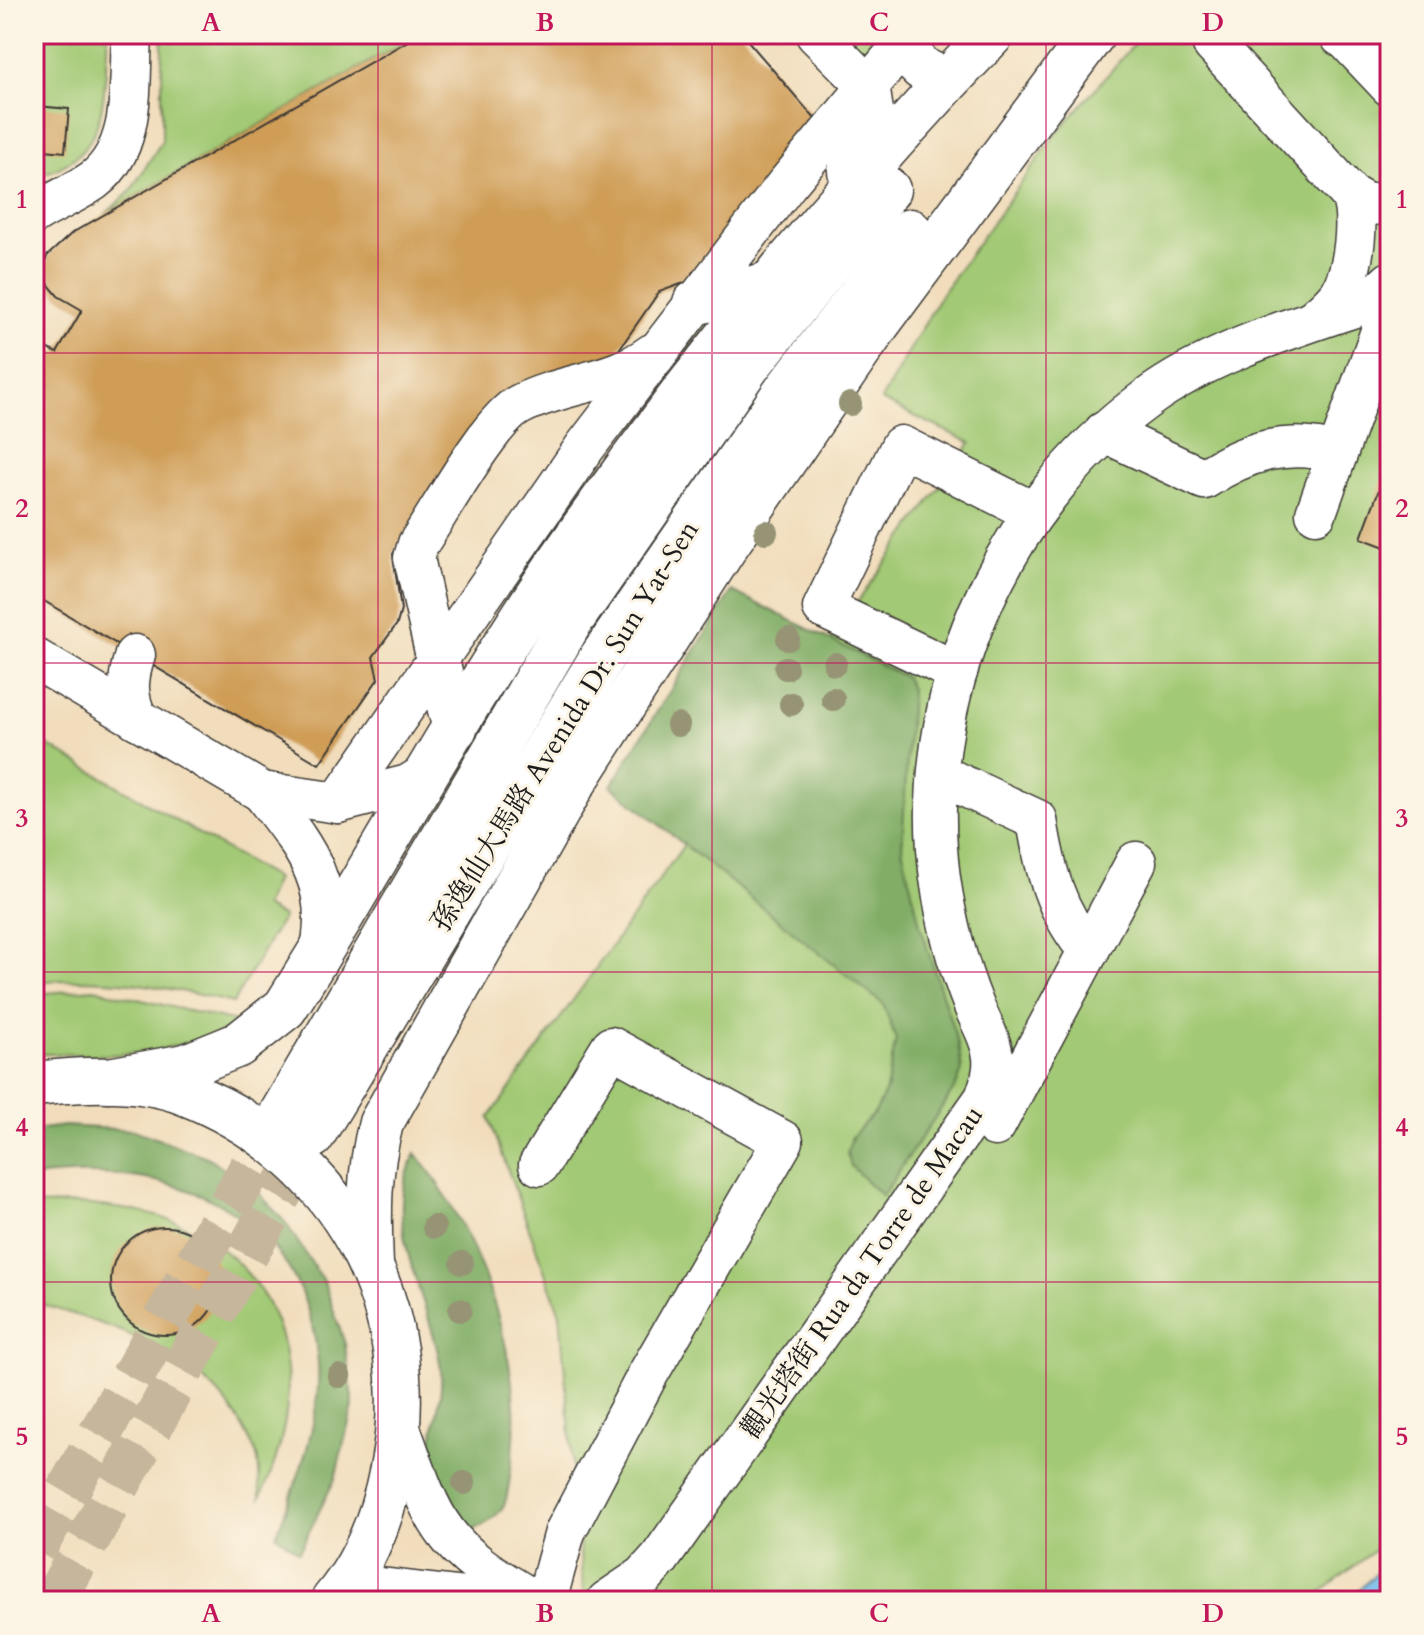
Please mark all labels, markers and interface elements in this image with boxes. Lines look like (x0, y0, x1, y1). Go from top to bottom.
text: A (201, 5, 221, 40)
text: B (536, 5, 554, 40)
text: C (869, 5, 889, 40)
text: D (1202, 5, 1224, 40)
text: 1 (15, 182, 29, 217)
text: 1 (1395, 182, 1409, 217)
text: 2 (15, 491, 29, 526)
text: 2 (1395, 491, 1409, 526)
street label: 孫逸仙大馬路 Avenida Dr. Sun Yat-Sen (422, 513, 708, 939)
text: 3 (15, 801, 29, 836)
text: 3 (1395, 801, 1409, 836)
street label: 觀光塔街 Rua da Torre de Macau (732, 1098, 992, 1446)
text: 4 (15, 1110, 29, 1145)
text: 4 (1395, 1110, 1409, 1145)
text: 5 (15, 1419, 29, 1454)
text: 5 (1395, 1419, 1409, 1454)
text: A (201, 1596, 221, 1631)
text: B (536, 1596, 554, 1631)
text: C (869, 1596, 889, 1631)
text: D (1202, 1596, 1224, 1631)

